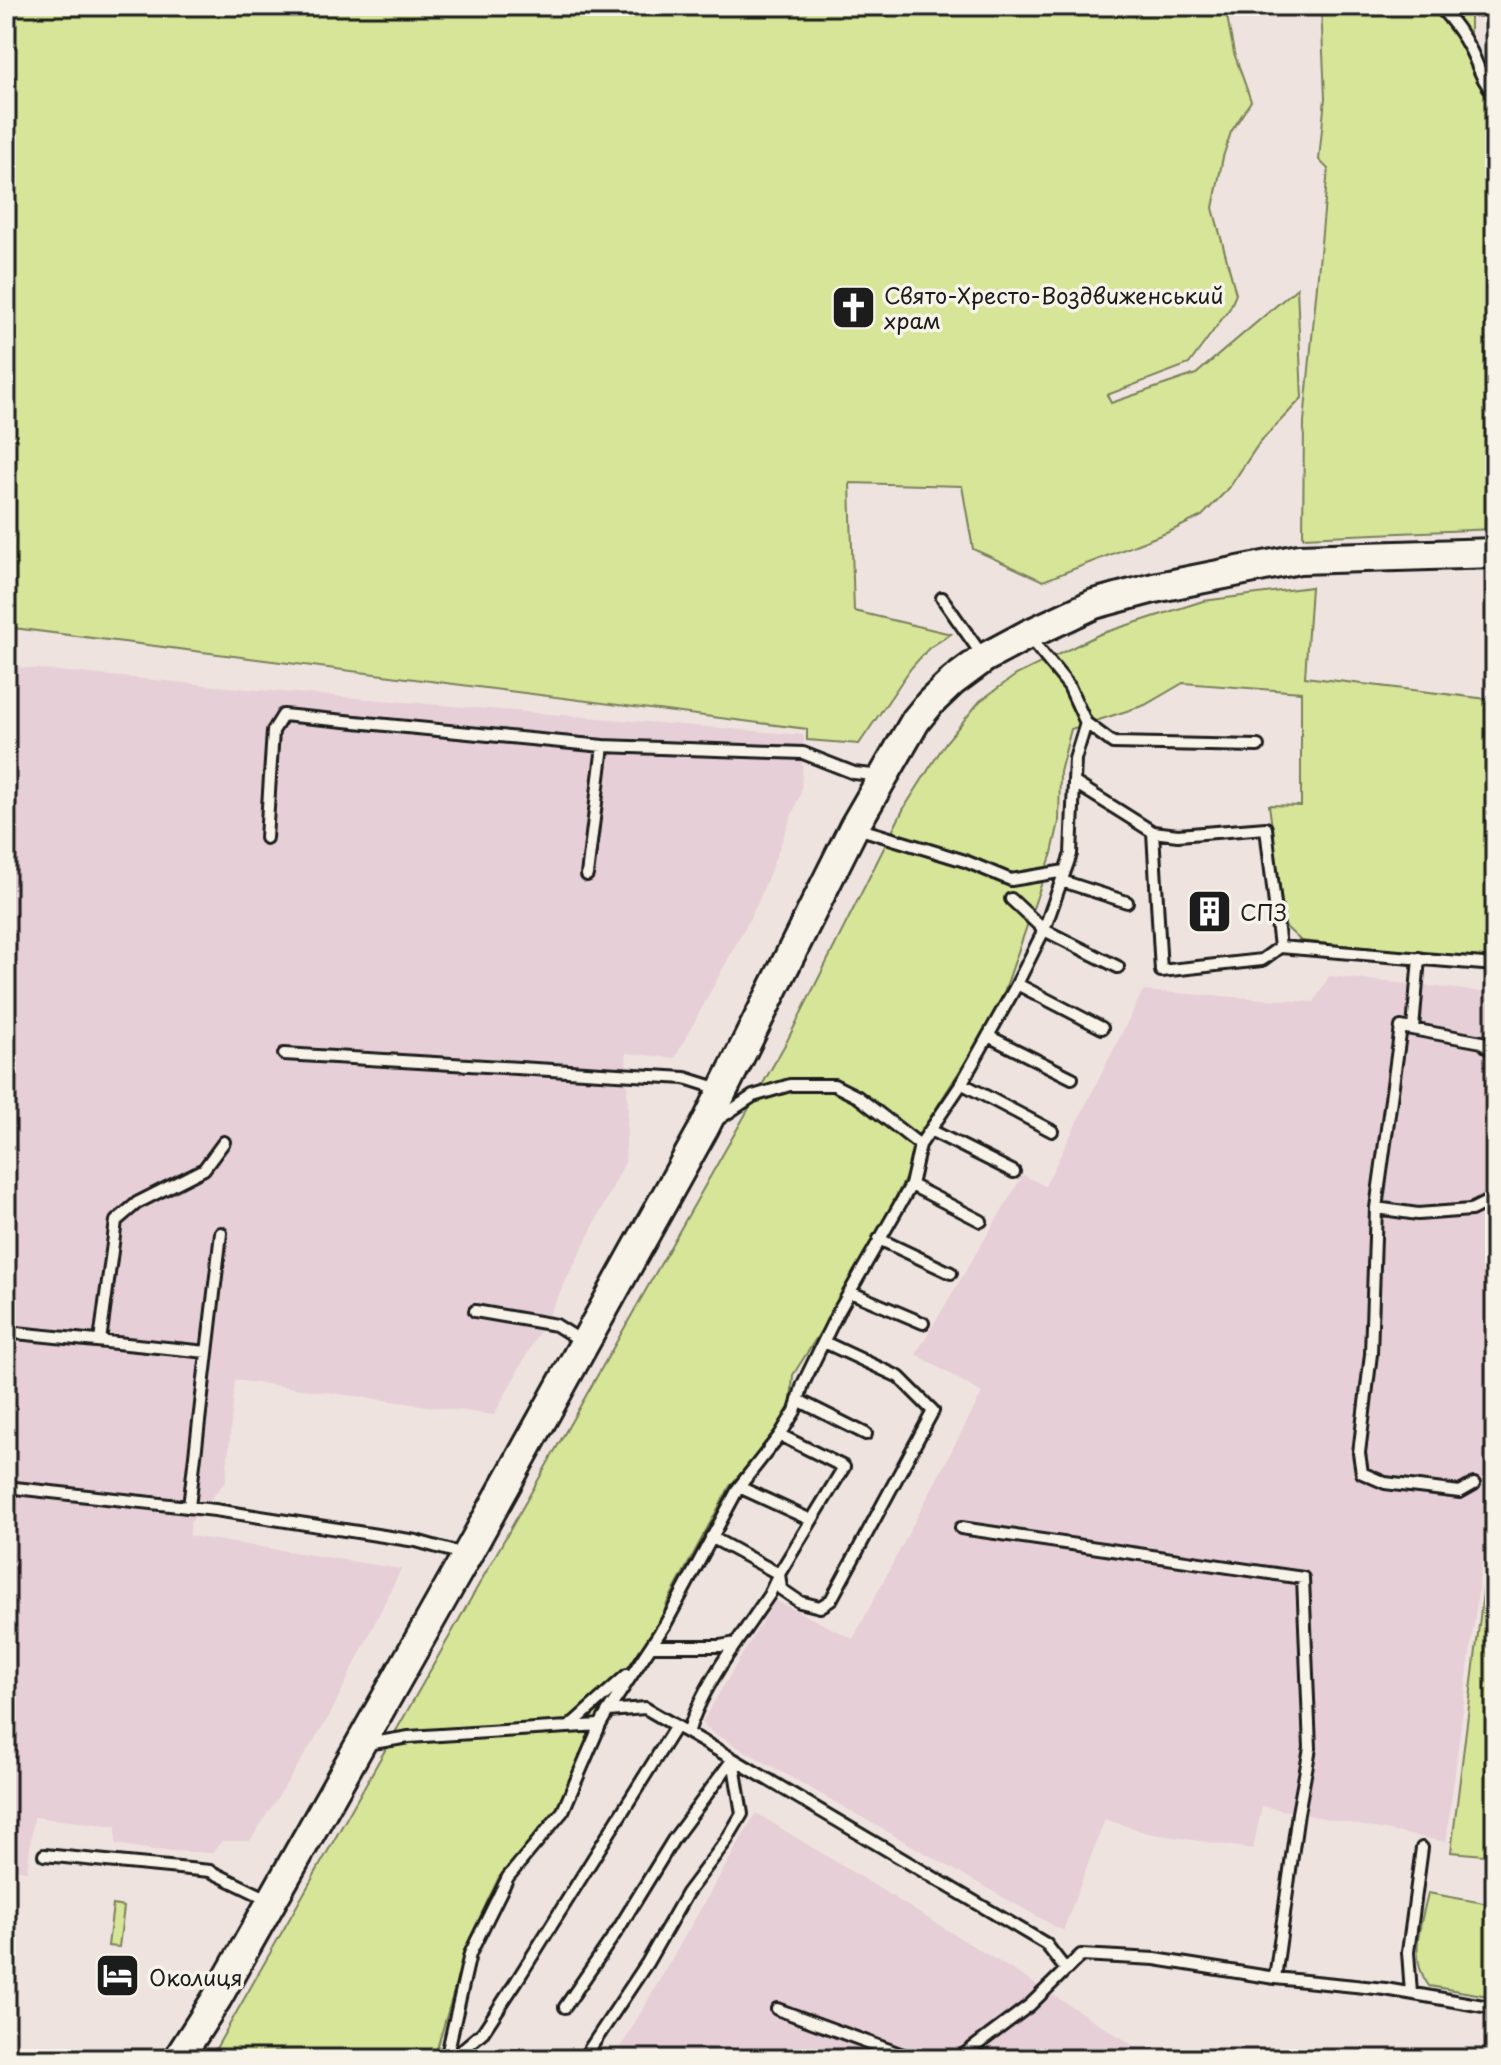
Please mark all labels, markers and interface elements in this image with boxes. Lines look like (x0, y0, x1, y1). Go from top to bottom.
place label: Свято-Хресто-Воздвиженський храм (884, 278, 1223, 336)
church icon: Свято-Хресто-Воздвиженський храм (829, 283, 877, 331)
building icon: СПЗ (1185, 887, 1233, 935)
place label: СПЗ (1240, 895, 1287, 928)
hotel icon: Околиця (94, 1952, 142, 2000)
place label: Околиця (149, 1960, 243, 1993)

